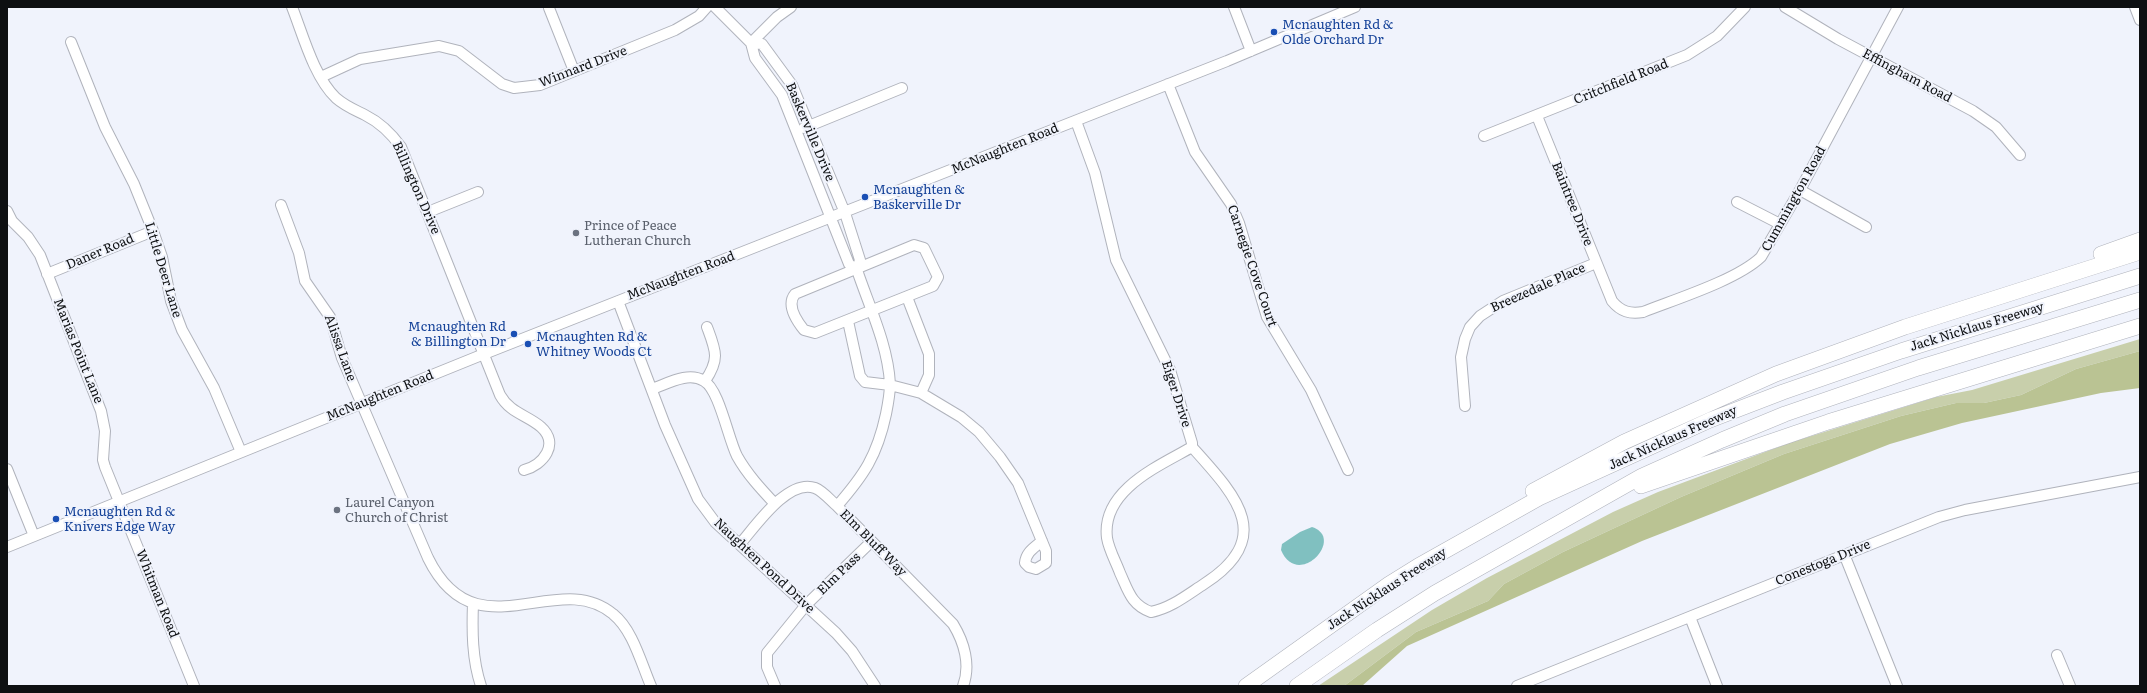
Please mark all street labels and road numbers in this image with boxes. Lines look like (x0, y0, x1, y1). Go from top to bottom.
street label: Winnard Drive (537, 43, 629, 91)
street label: Effingham Road (1860, 46, 1954, 106)
street label: Critchfield Road (1571, 56, 1671, 108)
street label: Baskerville Drive (782, 80, 838, 184)
street label: McNaughten Road (949, 120, 1061, 178)
street label: Billington Drive (389, 139, 443, 237)
street label: Cummington Road (1759, 144, 1829, 254)
street label: Baintree Drive (1548, 160, 1596, 248)
street label: Carnegie Cove Court (1224, 203, 1280, 329)
street label: Little Deer Lane (141, 220, 185, 320)
street label: Daner Road (64, 231, 136, 273)
street label: McNaughten Road (625, 248, 737, 304)
street label: Breezedale Place (1488, 260, 1588, 316)
street label: Marias Point Lane (50, 296, 106, 406)
street label: Jack Nicklaus Freeway (1908, 299, 2046, 355)
street label: Alissa Lane (321, 312, 359, 384)
street label: Eiger Drive (1158, 359, 1194, 429)
street label: McNaughten Road (324, 367, 436, 425)
street label: Jack Nicklaus Freeway (1606, 403, 1740, 473)
street label: Elm Bluff Way (836, 506, 910, 580)
street label: Naughten Pond Drive (710, 515, 818, 617)
street label: Conestoga Drive (1773, 537, 1873, 589)
street label: Jack Nicklaus Freeway (1324, 545, 1450, 633)
street label: Whitman Road (132, 548, 182, 640)
street label: Elm Pass (814, 550, 864, 598)

